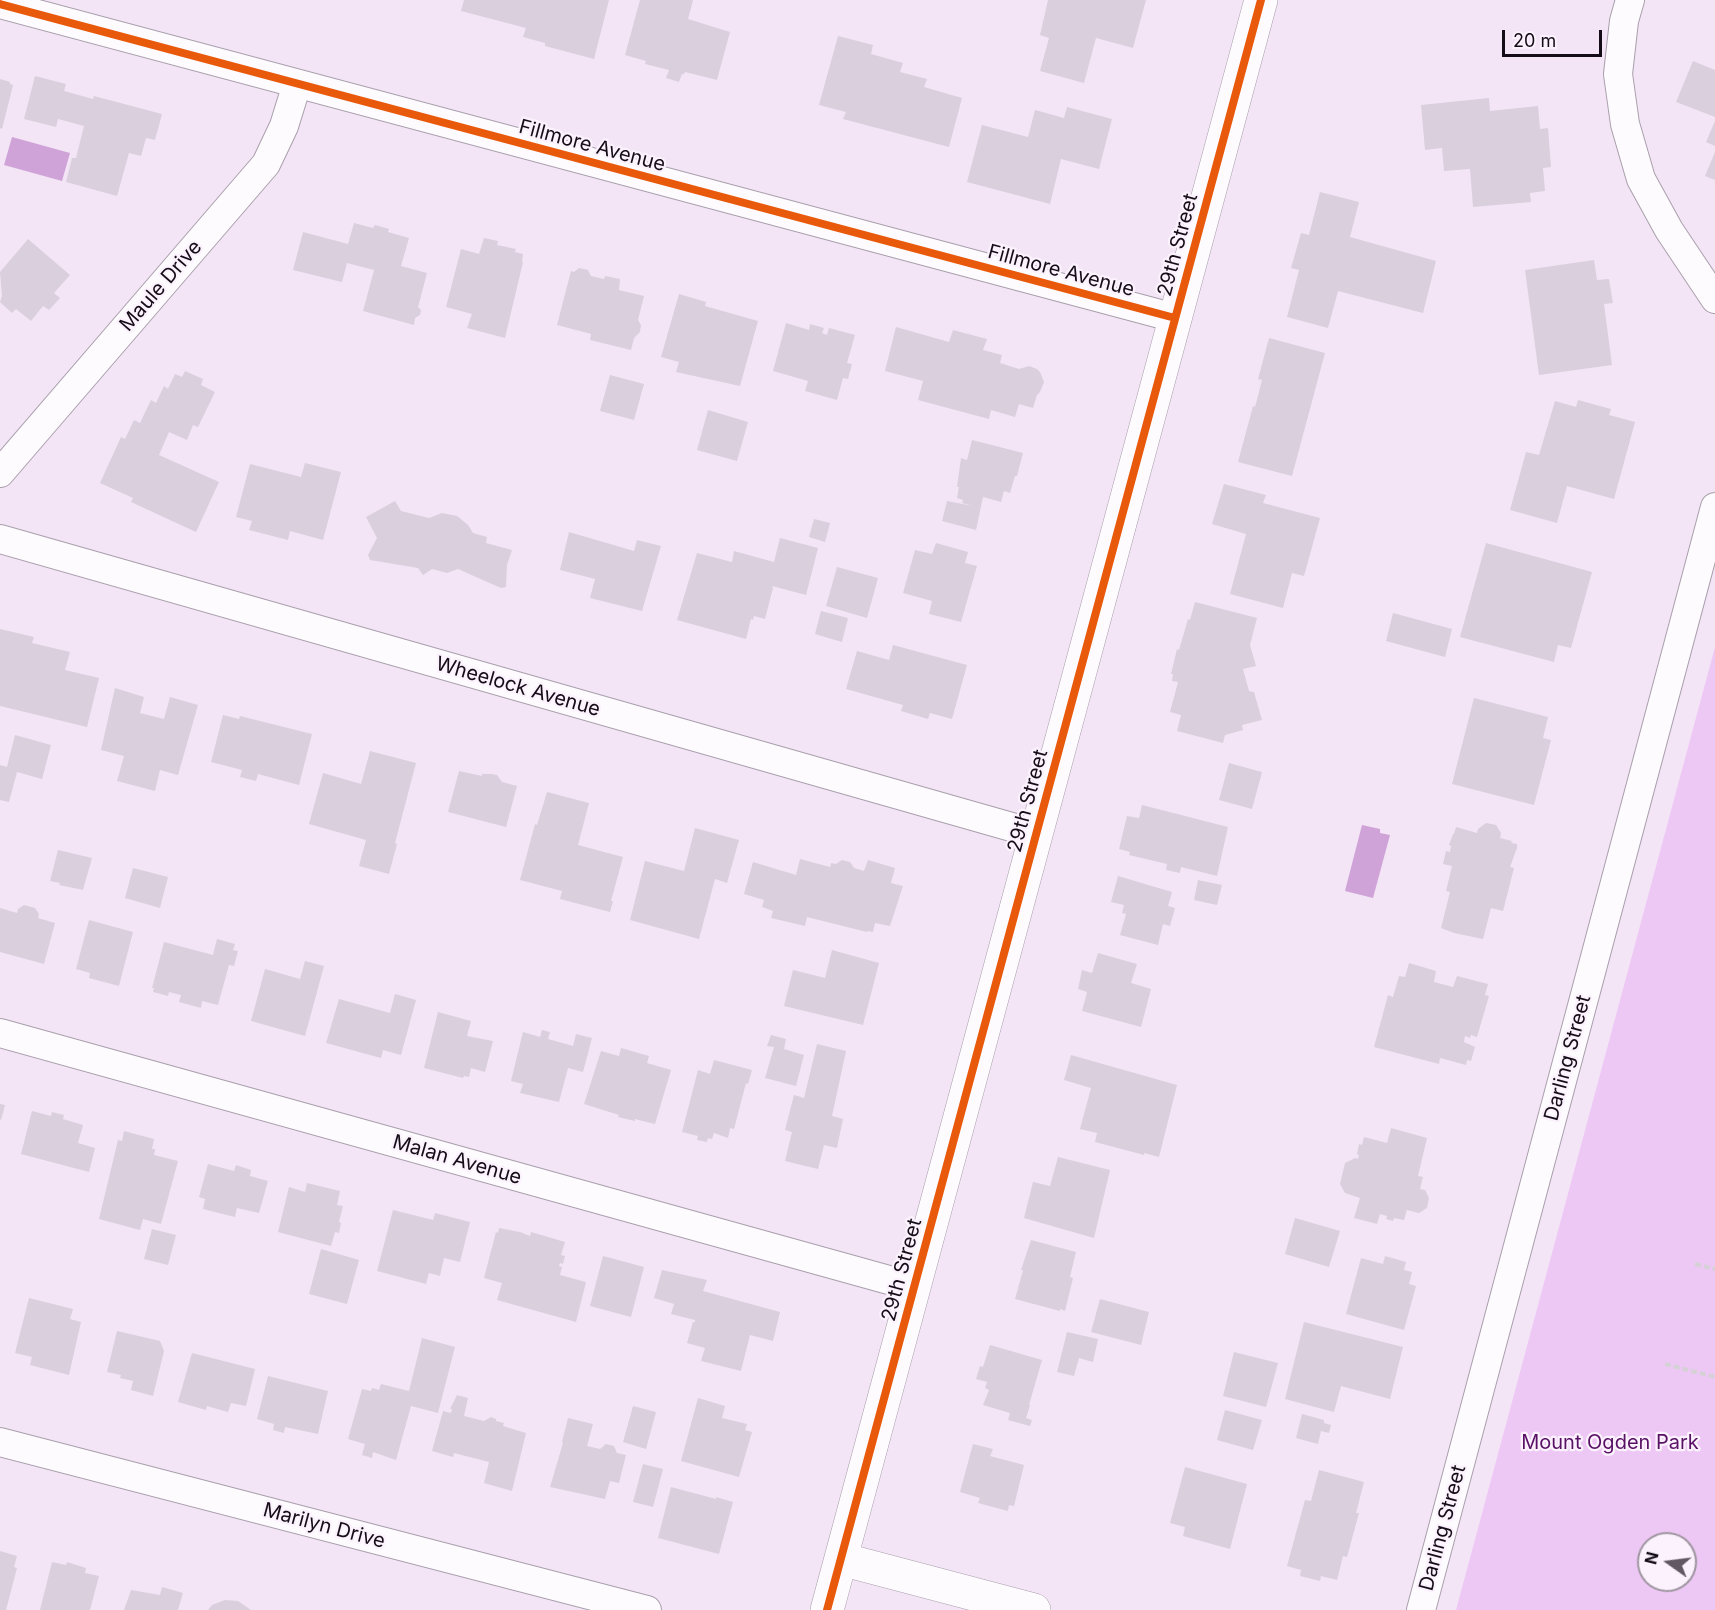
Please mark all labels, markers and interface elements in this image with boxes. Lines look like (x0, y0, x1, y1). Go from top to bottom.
scale bar (1505, 18, 1606, 56)
text: 20 m (1513, 30, 1556, 51)
street label: Fillmore Avenue (516, 115, 668, 177)
street label: 29th Street (1153, 191, 1203, 299)
street label: Maule Drive (115, 236, 207, 336)
street label: Fillmore Avenue (985, 240, 1137, 302)
street label: Wheelock Avenue (433, 652, 603, 722)
street label: 29th Street (1003, 747, 1053, 855)
street label: Darling Street (1540, 992, 1596, 1124)
street label: Malan Avenue (390, 1130, 524, 1190)
street label: 29th Street (877, 1216, 927, 1324)
park label: Mount Ogden Park (1521, 1431, 1699, 1455)
street label: Darling Street (1415, 1462, 1471, 1594)
street label: Marilyn Drive (260, 1498, 388, 1554)
north arrow (1637, 1532, 1697, 1592)
text: N (1640, 1550, 1663, 1566)

